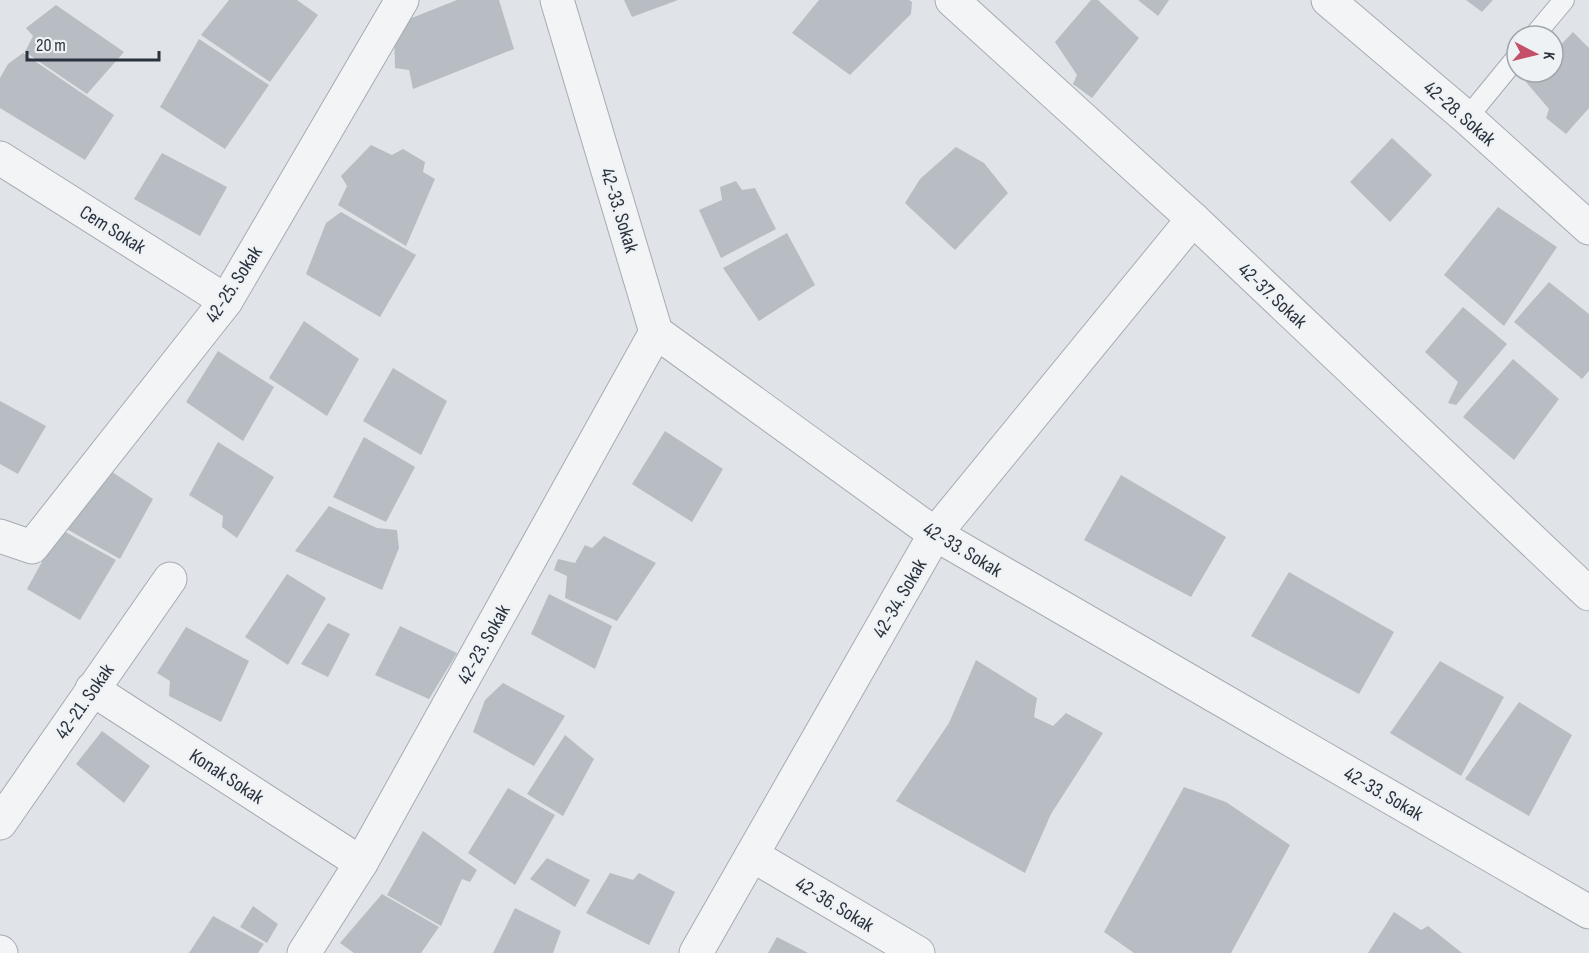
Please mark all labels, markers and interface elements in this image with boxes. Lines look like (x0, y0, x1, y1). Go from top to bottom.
scale bar (27, 24, 159, 62)
north arrow (1505, 24, 1565, 84)
text: 20 m (36, 35, 66, 56)
text: K (1538, 51, 1558, 61)
street label: 42-28. Sokak (1418, 76, 1501, 152)
street label: 42-33. Sokak (595, 165, 643, 256)
street label: Cem Sokak (75, 200, 150, 260)
street label: 42-25. Sokak (200, 241, 268, 328)
street label: 42-37. Sokak (1233, 258, 1312, 334)
street label: 42-33. Sokak (919, 517, 1007, 583)
street label: 42-34. Sokak (868, 554, 932, 642)
street label: 42-23. Sokak (452, 600, 516, 689)
street label: 42-21. Sokak (50, 659, 120, 744)
street label: Konak Sokak (185, 744, 268, 810)
street label: 42-33. Sokak (1340, 762, 1428, 826)
street label: 42-36. Sokak (791, 872, 878, 938)

